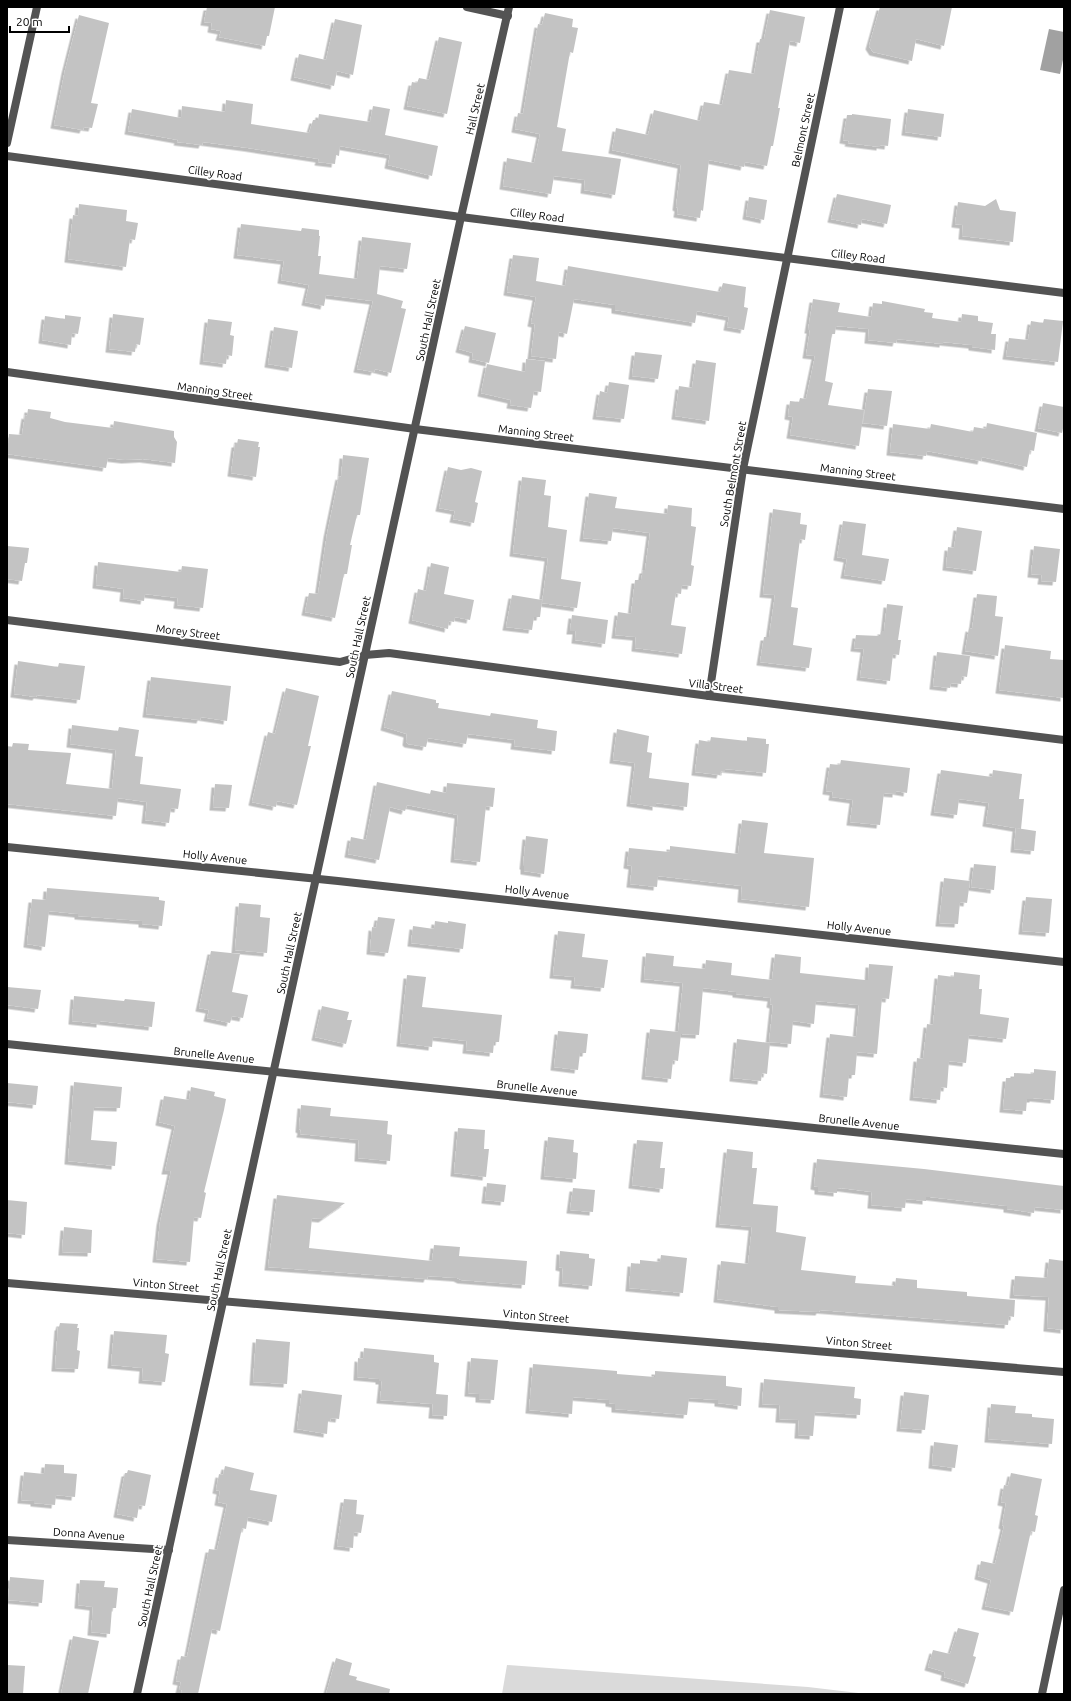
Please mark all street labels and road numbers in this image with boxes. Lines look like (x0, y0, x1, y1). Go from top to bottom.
street label: Hall Street (463, 82, 487, 136)
street label: Belmont Street (789, 91, 817, 168)
street label: Cilley Road (187, 163, 243, 183)
street label: Cilley Road (509, 206, 565, 224)
street label: Cilley Road (830, 247, 886, 265)
street label: South Hall Street (413, 277, 443, 362)
street label: Manning Street (176, 380, 254, 402)
street label: South Belmont Street (718, 419, 748, 528)
street label: Manning Street (497, 422, 575, 444)
street label: Manning Street (819, 461, 897, 483)
street label: South Hall Street (343, 594, 373, 679)
street label: Morey Street (155, 622, 222, 642)
street label: Villa Street (688, 677, 745, 695)
street label: Holly Avenue (182, 848, 248, 866)
street label: Holly Avenue (504, 883, 570, 901)
street label: South Hall Street (274, 910, 304, 995)
street label: Holly Avenue (826, 919, 892, 937)
street label: Brunelle Avenue (173, 1045, 255, 1065)
street label: Brunelle Avenue (496, 1078, 578, 1098)
street label: Brunelle Avenue (818, 1112, 900, 1132)
street label: South Hall Street (204, 1227, 234, 1312)
street label: Vinton Street (132, 1276, 200, 1294)
street label: Vinton Street (502, 1307, 570, 1325)
street label: Vinton Street (825, 1334, 893, 1352)
street label: Donna Avenue (53, 1526, 125, 1542)
street label: South Hall Street (135, 1543, 165, 1628)

